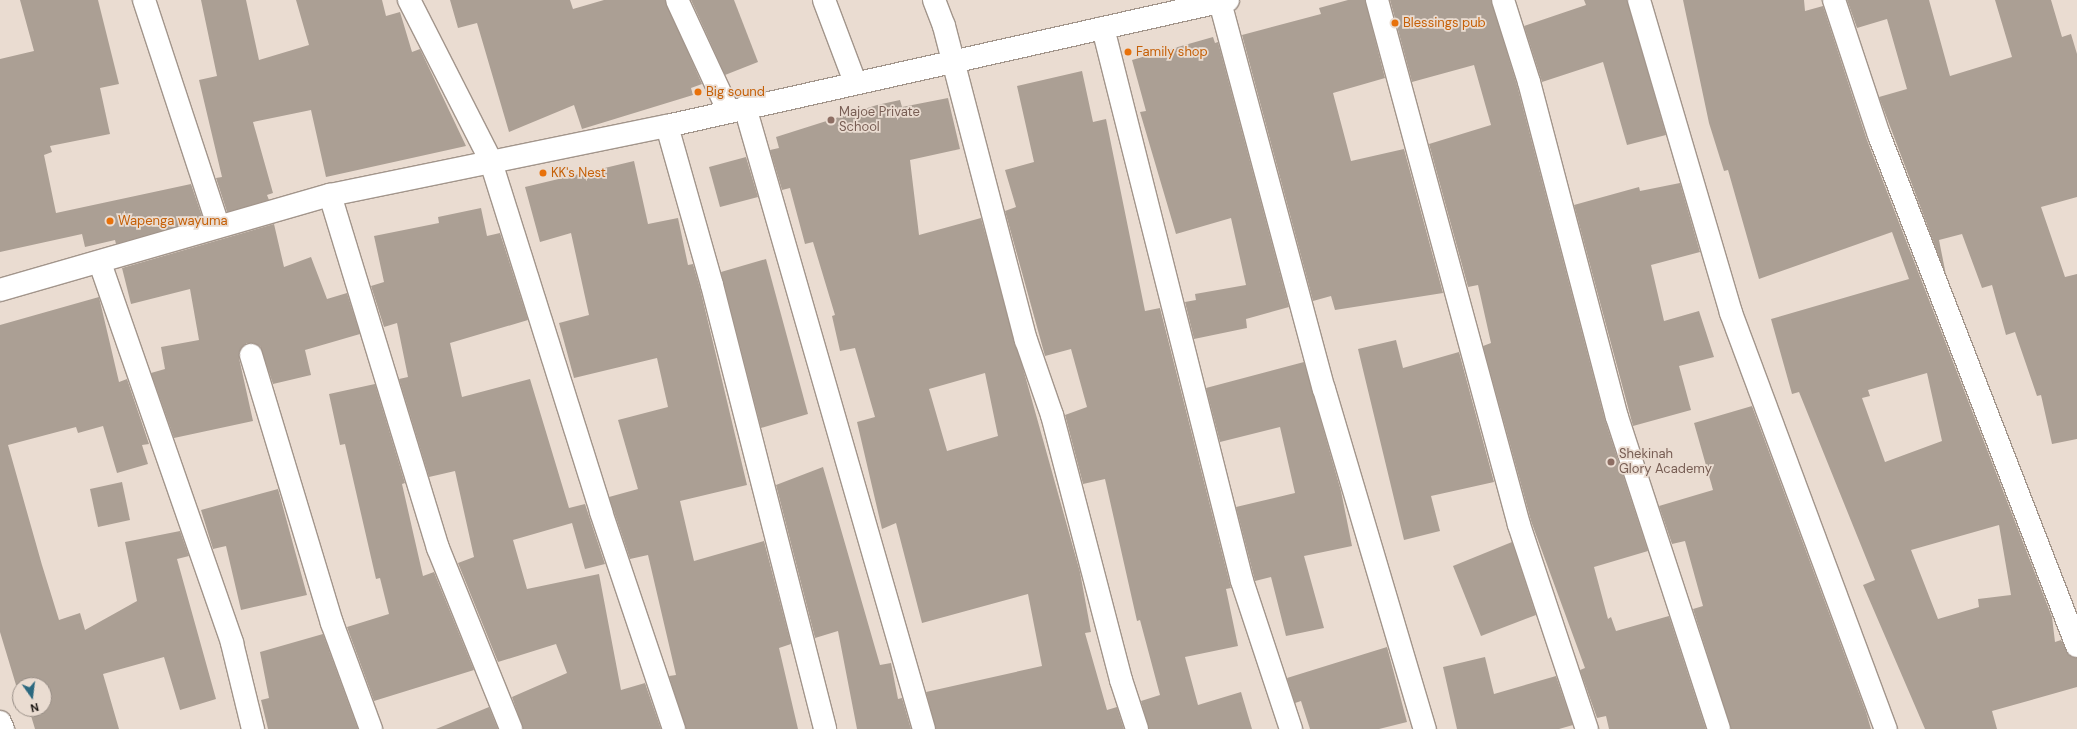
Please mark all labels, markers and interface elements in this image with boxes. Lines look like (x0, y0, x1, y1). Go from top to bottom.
place label: Blessings pub (1403, 15, 1486, 31)
marker: Blessings pub (1390, 18, 1400, 28)
place label: Family shop (1136, 44, 1208, 60)
marker: Family shop (1123, 47, 1133, 57)
place label: Big sound (706, 84, 765, 100)
marker: Big sound (693, 87, 703, 97)
place label: Majoe Private School (839, 105, 920, 136)
marker: Majoe Private School (826, 115, 836, 125)
place label: KK's Nest (551, 165, 606, 181)
marker: KK's Nest (538, 168, 548, 178)
place label: Wapenga wayuma (118, 213, 228, 229)
marker: Wapenga wayuma (105, 216, 115, 226)
place label: Shekinah Glory Academy (1619, 447, 1712, 478)
marker: Shekinah Glory Academy (1606, 457, 1616, 467)
north arrow (12, 677, 52, 717)
text: N (29, 700, 40, 715)

